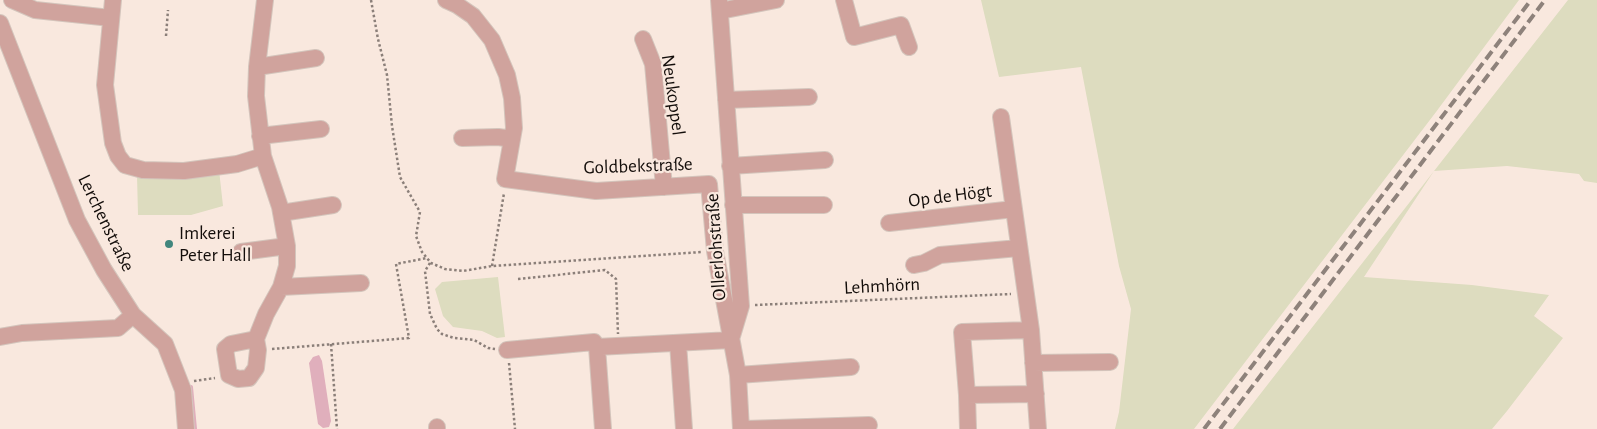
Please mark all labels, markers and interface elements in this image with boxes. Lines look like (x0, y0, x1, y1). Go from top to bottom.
street label: Neukoppel (656, 53, 690, 137)
street label: Goldbekstraße (583, 153, 693, 179)
street label: Lerchenstraße (73, 171, 139, 275)
street label: Op de Högt (907, 180, 993, 212)
street label: Ollerlohstraße (701, 193, 731, 301)
place label: Imkerei Peter Hall (179, 222, 251, 266)
marker: Imkerei Peter Hall (163, 238, 175, 250)
street label: Lehmhörn (843, 273, 921, 299)

